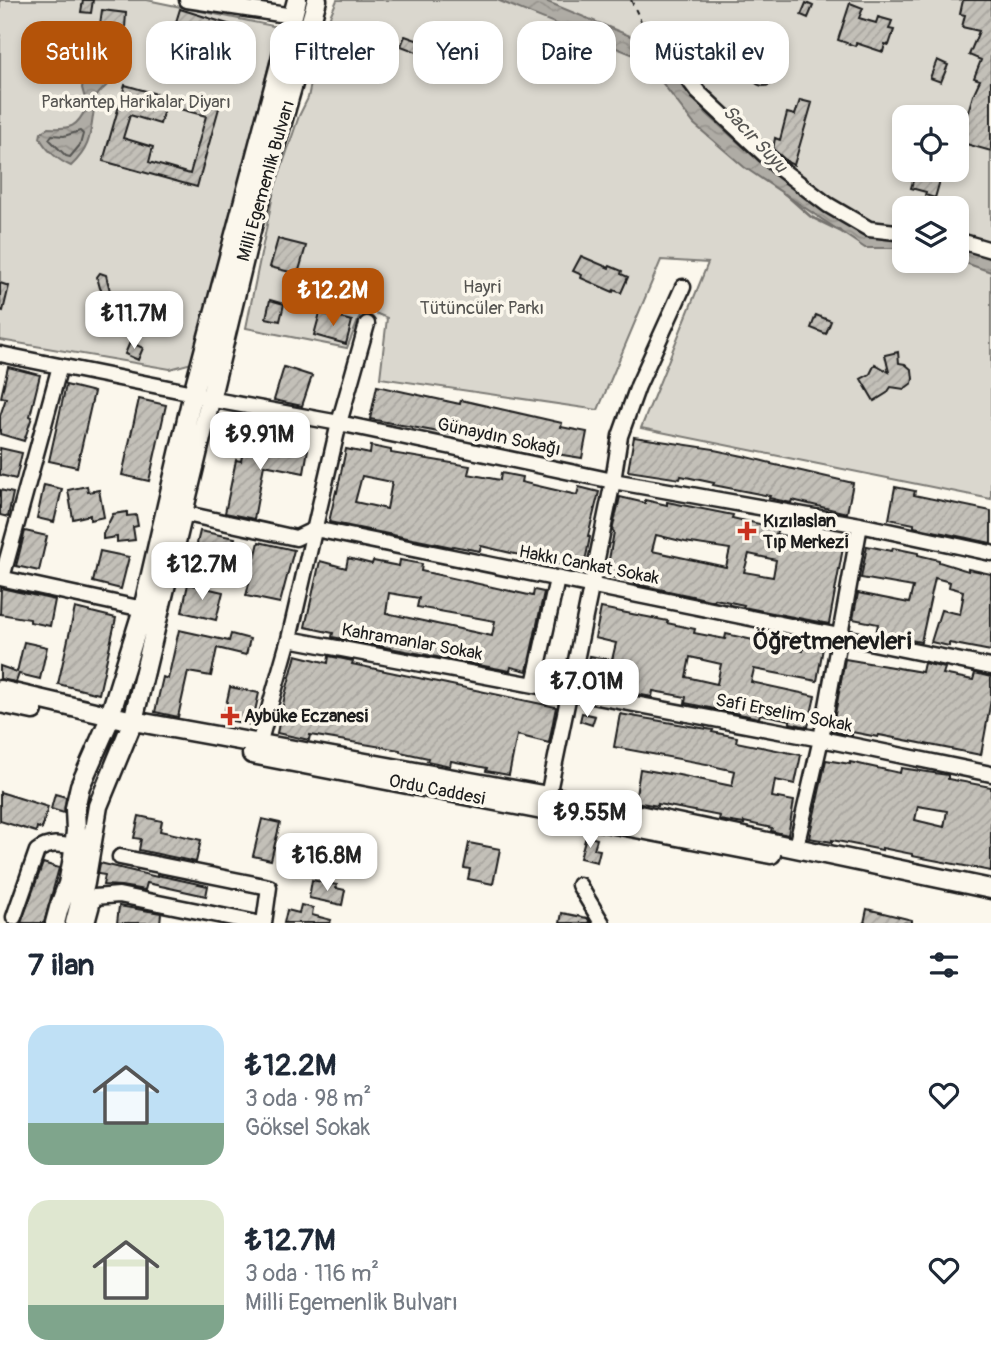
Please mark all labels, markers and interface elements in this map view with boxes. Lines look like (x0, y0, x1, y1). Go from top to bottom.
chip: Satılık (21, 21, 132, 84)
chip: Kiralık (146, 21, 256, 84)
chip: Filtreler (270, 21, 399, 84)
chip: Yeni (413, 21, 503, 84)
chip: Daire (517, 21, 616, 84)
chip: Müstakil ev (630, 21, 789, 84)
park label: Parkantep Harikalar Diyarı (41, 91, 231, 114)
street label: Milli Egemenlik Bulvarı (232, 98, 300, 264)
water label: Sacır Suyu (718, 100, 793, 179)
map controls (892, 105, 969, 273)
button: locate (892, 105, 969, 182)
button: layers (892, 196, 969, 273)
pin: ₺12.2M (276, 268, 390, 328)
text: ₺12.2M (298, 276, 368, 305)
park label: Hayri Tütüncüler Parkı (420, 276, 544, 320)
pin: ₺11.7M (77, 292, 191, 351)
text: ₺11.7M (101, 299, 167, 328)
pin: ₺9.91M (203, 412, 317, 472)
street label: Günaydın Sokağı (435, 413, 563, 461)
text: ₺9.91M (226, 420, 294, 449)
place label: Kızılaslan Tıp Merkezi (762, 510, 848, 554)
marker: Kızılaslan Tıp Merkezi (737, 521, 757, 541)
street label: Hakkı Cankat Sokak (517, 540, 662, 590)
pin: ₺12.7M (145, 542, 259, 602)
text: ₺12.7M (167, 550, 237, 579)
street label: Kahramanlar Sokak (340, 618, 485, 666)
district label: Öğretmenevleri (753, 627, 912, 656)
pin: ₺7.01M (530, 660, 644, 719)
text: ₺7.01M (551, 667, 623, 696)
street label: Safi Erselim Sokak (714, 688, 855, 738)
place label: Aybüke Eczanesi (244, 705, 368, 728)
marker: Aybüke Eczanesi (222, 708, 238, 724)
street label: Ordu Caddesi (387, 769, 487, 811)
pin: ₺9.55M (533, 790, 647, 850)
text: ₺9.55M (554, 798, 626, 827)
pin: ₺16.8M (270, 834, 384, 893)
text: ₺16.8M (292, 841, 362, 870)
icon: filters (925, 946, 963, 984)
text: 7 ilan (28, 947, 94, 984)
text: ₺12.2M (245, 1047, 336, 1084)
icon: home (84, 1053, 168, 1137)
icon: heart (925, 1076, 963, 1114)
text: 3 oda · 98 m² (245, 1084, 371, 1113)
text: Göksel Sokak (245, 1113, 370, 1142)
text: ₺12.7M (245, 1222, 336, 1259)
icon: home (84, 1228, 168, 1312)
icon: heart (925, 1251, 963, 1289)
text: 3 oda · 116 m² (245, 1259, 379, 1288)
text: Milli Egemenlik Bulvarı (245, 1288, 458, 1317)

